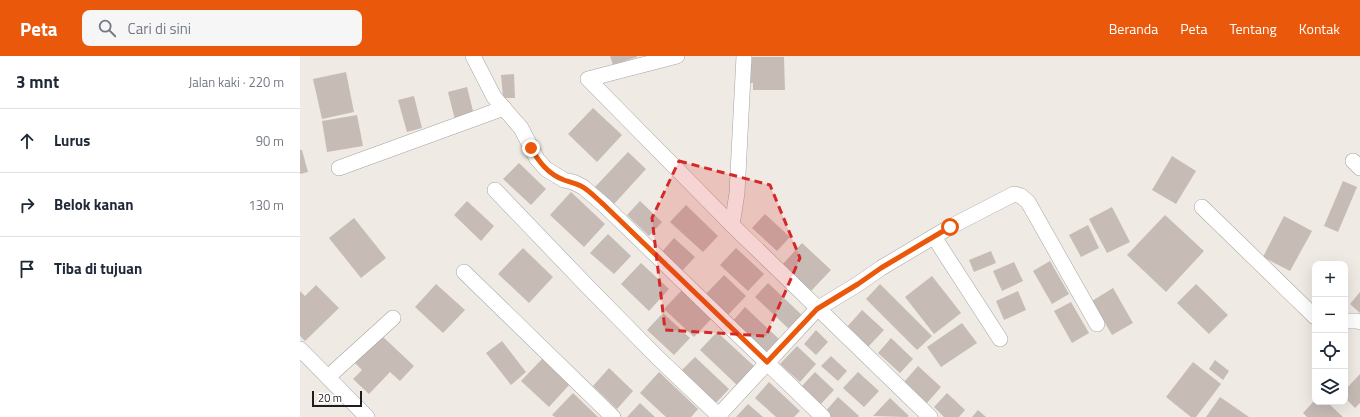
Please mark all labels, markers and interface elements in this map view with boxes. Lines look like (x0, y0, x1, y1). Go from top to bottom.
search box (82, 10, 362, 46)
text: Peta (20, 14, 58, 43)
icon: search (96, 17, 118, 39)
text: Cari di sini (128, 17, 191, 40)
text: Beranda (1109, 18, 1158, 39)
text: Peta (1180, 18, 1207, 39)
text: Tentang (1229, 18, 1277, 39)
text: Kontak (1299, 18, 1340, 39)
text: 3 mnt (16, 69, 59, 95)
text: Jalan kaki · 220 m (188, 72, 284, 92)
text: Lurus (54, 129, 90, 152)
icon: ahead (16, 130, 38, 152)
text: 90 m (256, 131, 284, 151)
route end (522, 139, 540, 157)
text: Belok kanan (54, 193, 134, 216)
icon: right (16, 194, 38, 216)
text: 130 m (248, 195, 284, 215)
route start (941, 218, 959, 236)
text: Tiba di tujuan (54, 257, 142, 280)
icon: arrive (16, 258, 38, 280)
map controls (1312, 261, 1348, 405)
button: + (1312, 261, 1348, 297)
button: − (1312, 297, 1348, 333)
button: locate (1312, 333, 1348, 369)
button: layers (1312, 369, 1348, 405)
scale bar (312, 389, 362, 408)
text: 20 m (318, 390, 342, 406)

